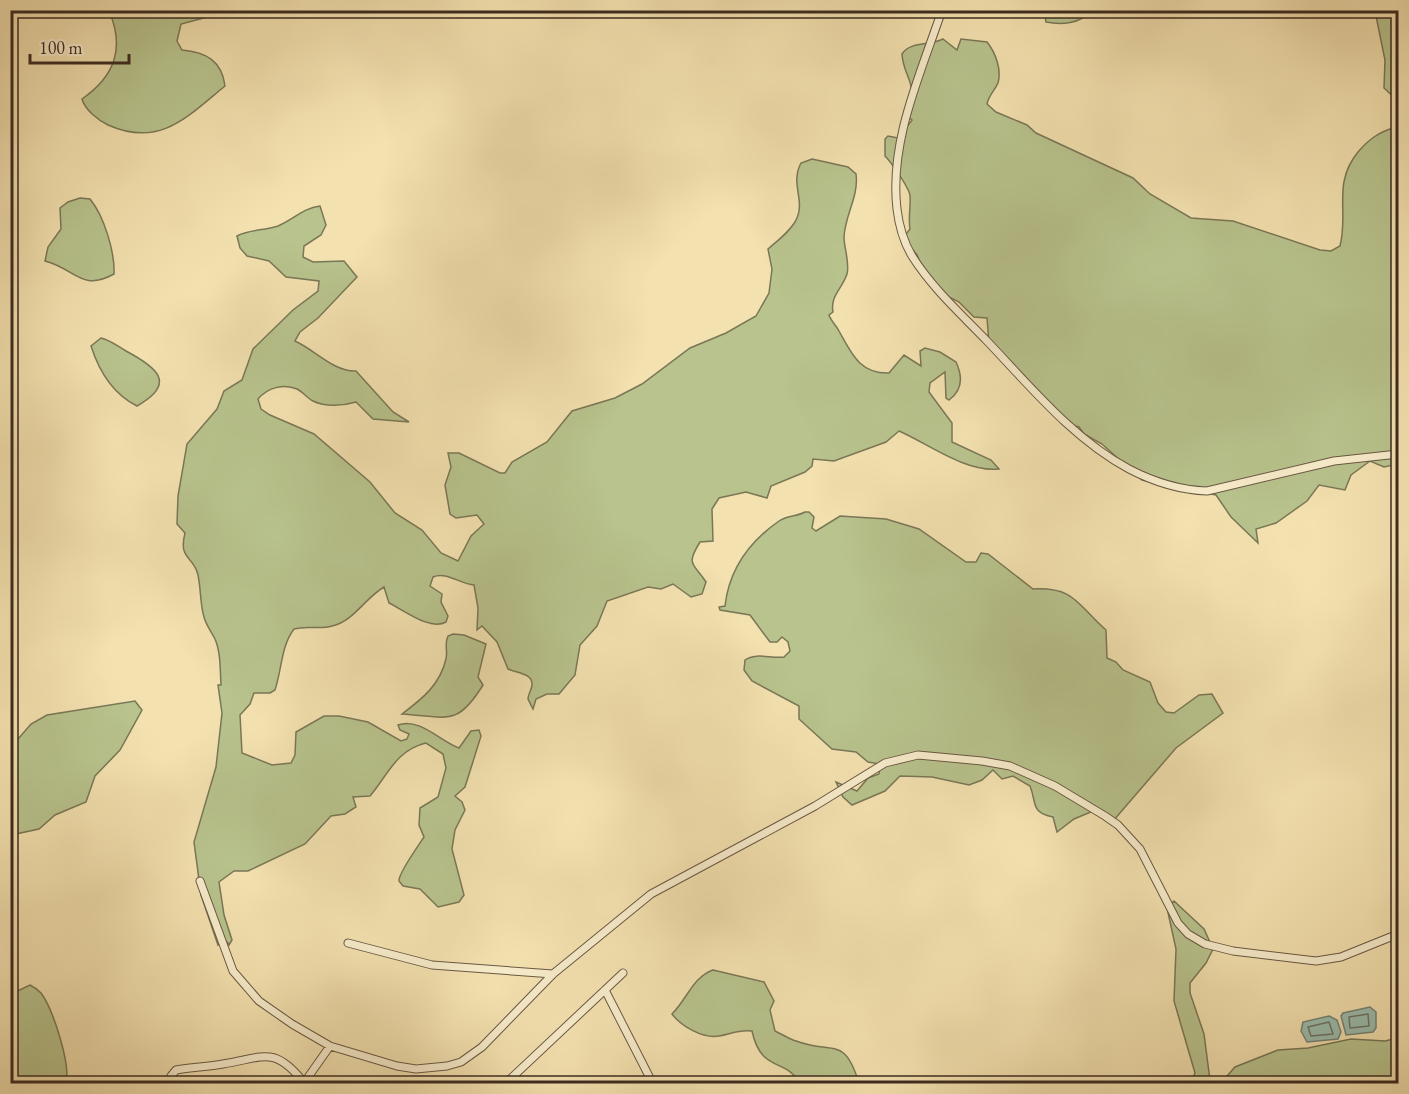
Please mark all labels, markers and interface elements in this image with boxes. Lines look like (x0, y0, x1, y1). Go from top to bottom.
scale bar (30, 27, 129, 65)
text: 100 m (39, 36, 83, 59)

